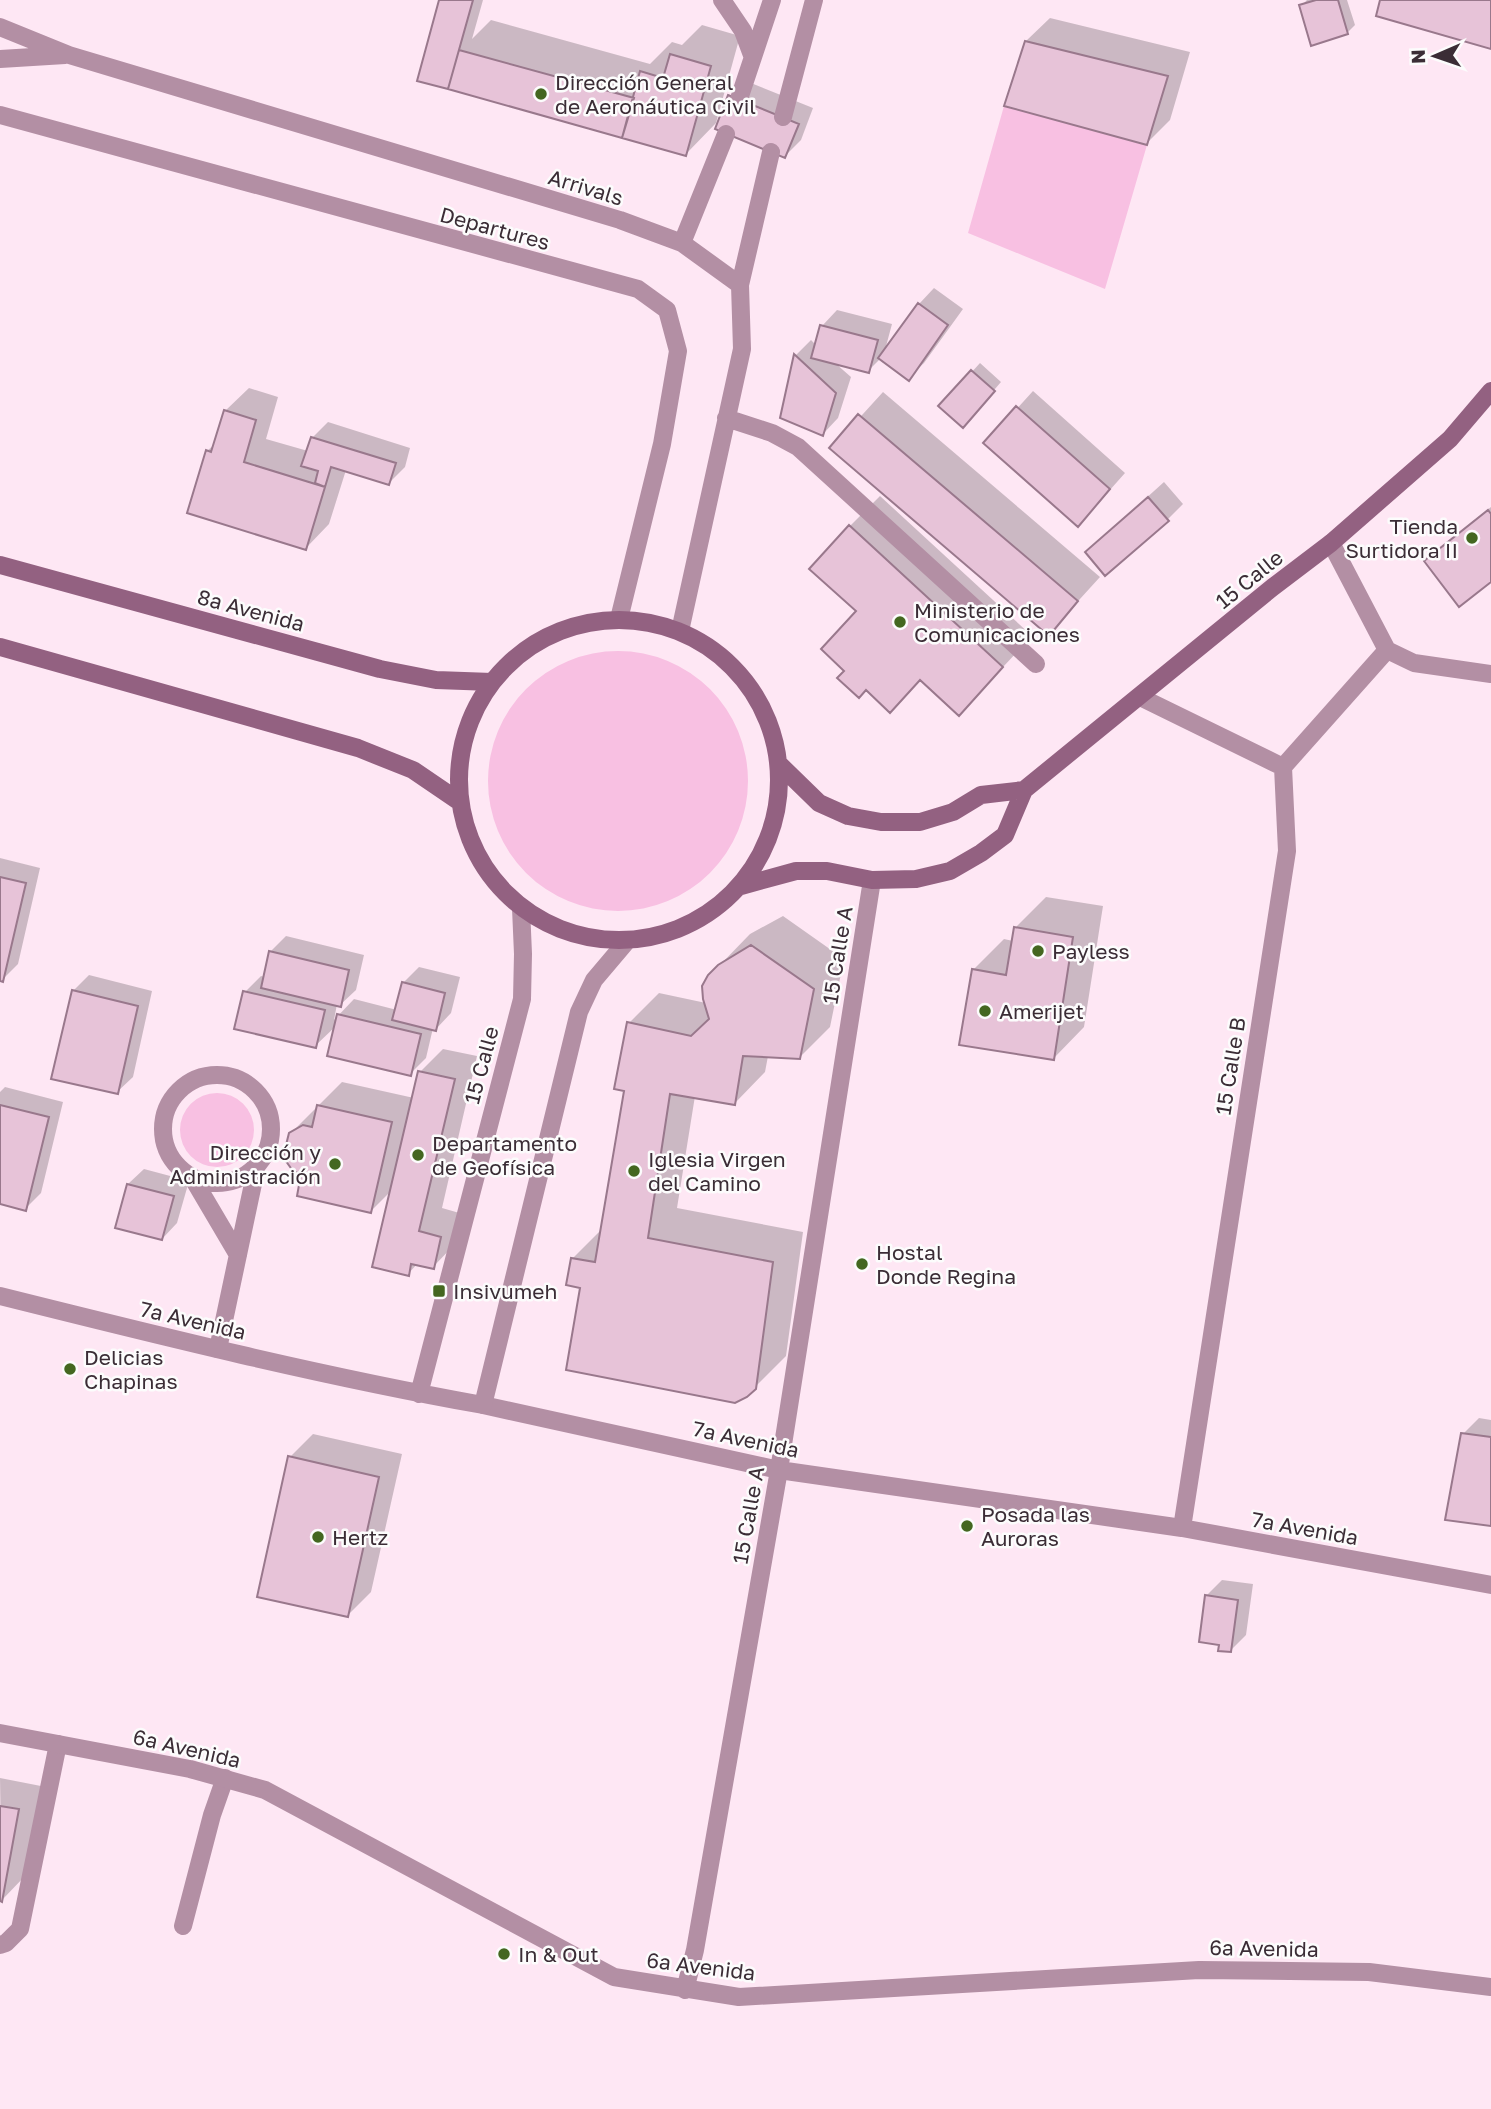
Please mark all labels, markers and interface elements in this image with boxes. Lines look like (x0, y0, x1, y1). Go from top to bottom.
north arrow (1400, 21, 1470, 91)
text: N (1406, 49, 1429, 64)
place label: Dirección General de Aeronáutica Civil (555, 69, 756, 119)
marker: Dirección General de Aeronáutica Civil (533, 86, 549, 102)
street label: Arrivals (545, 163, 627, 211)
street label: Departures (437, 201, 553, 255)
place label: Tienda Surtidora II (1345, 513, 1458, 563)
marker: Tienda Surtidora II (1464, 530, 1480, 546)
street label: 15 Calle (1210, 544, 1288, 614)
street label: 8a Avenida (195, 583, 307, 637)
place label: Ministerio de Comunicaciones (914, 597, 1080, 647)
marker: Ministerio de Comunicaciones (892, 614, 908, 630)
street label: 15 Calle A (816, 904, 858, 1006)
place label: Payless (1052, 938, 1130, 964)
marker: Payless (1030, 943, 1046, 959)
place label: Amerijet (999, 998, 1084, 1024)
marker: Amerijet (977, 1003, 993, 1019)
street label: 15 Calle B (1209, 1015, 1251, 1117)
street label: 15 Calle (458, 1023, 504, 1107)
place label: Departamento de Geofísica (432, 1130, 577, 1180)
place label: Dirección y Administración (170, 1139, 321, 1189)
place label: Iglesia Virgen del Camino (648, 1146, 786, 1196)
marker: Departamento de Geofísica (410, 1147, 426, 1163)
marker: Dirección y Administración (327, 1156, 343, 1172)
marker: Iglesia Virgen del Camino (626, 1163, 642, 1179)
place label: Hostal Donde Regina (876, 1239, 1016, 1289)
marker: Hostal Donde Regina (854, 1256, 870, 1272)
place label: Insivumeh (453, 1278, 557, 1304)
marker: Insivumeh (431, 1283, 447, 1299)
street label: 7a Avenida (138, 1295, 248, 1345)
place label: Delicias Chapinas (84, 1344, 178, 1394)
marker: Delicias Chapinas (62, 1361, 78, 1377)
street label: 7a Avenida (691, 1415, 801, 1463)
street label: 15 Calle A (727, 1464, 769, 1566)
place label: Posada las Auroras (981, 1501, 1090, 1551)
street label: 7a Avenida (1250, 1506, 1360, 1550)
marker: Posada las Auroras (959, 1518, 975, 1534)
place label: Hertz (332, 1524, 388, 1550)
marker: Hertz (310, 1529, 326, 1545)
street label: 6a Avenida (131, 1723, 243, 1773)
street label: 6a Avenida (1209, 1934, 1319, 1962)
place label: In & Out (518, 1941, 599, 1967)
marker: In & Out (496, 1946, 512, 1962)
street label: 6a Avenida (645, 1946, 757, 1986)

